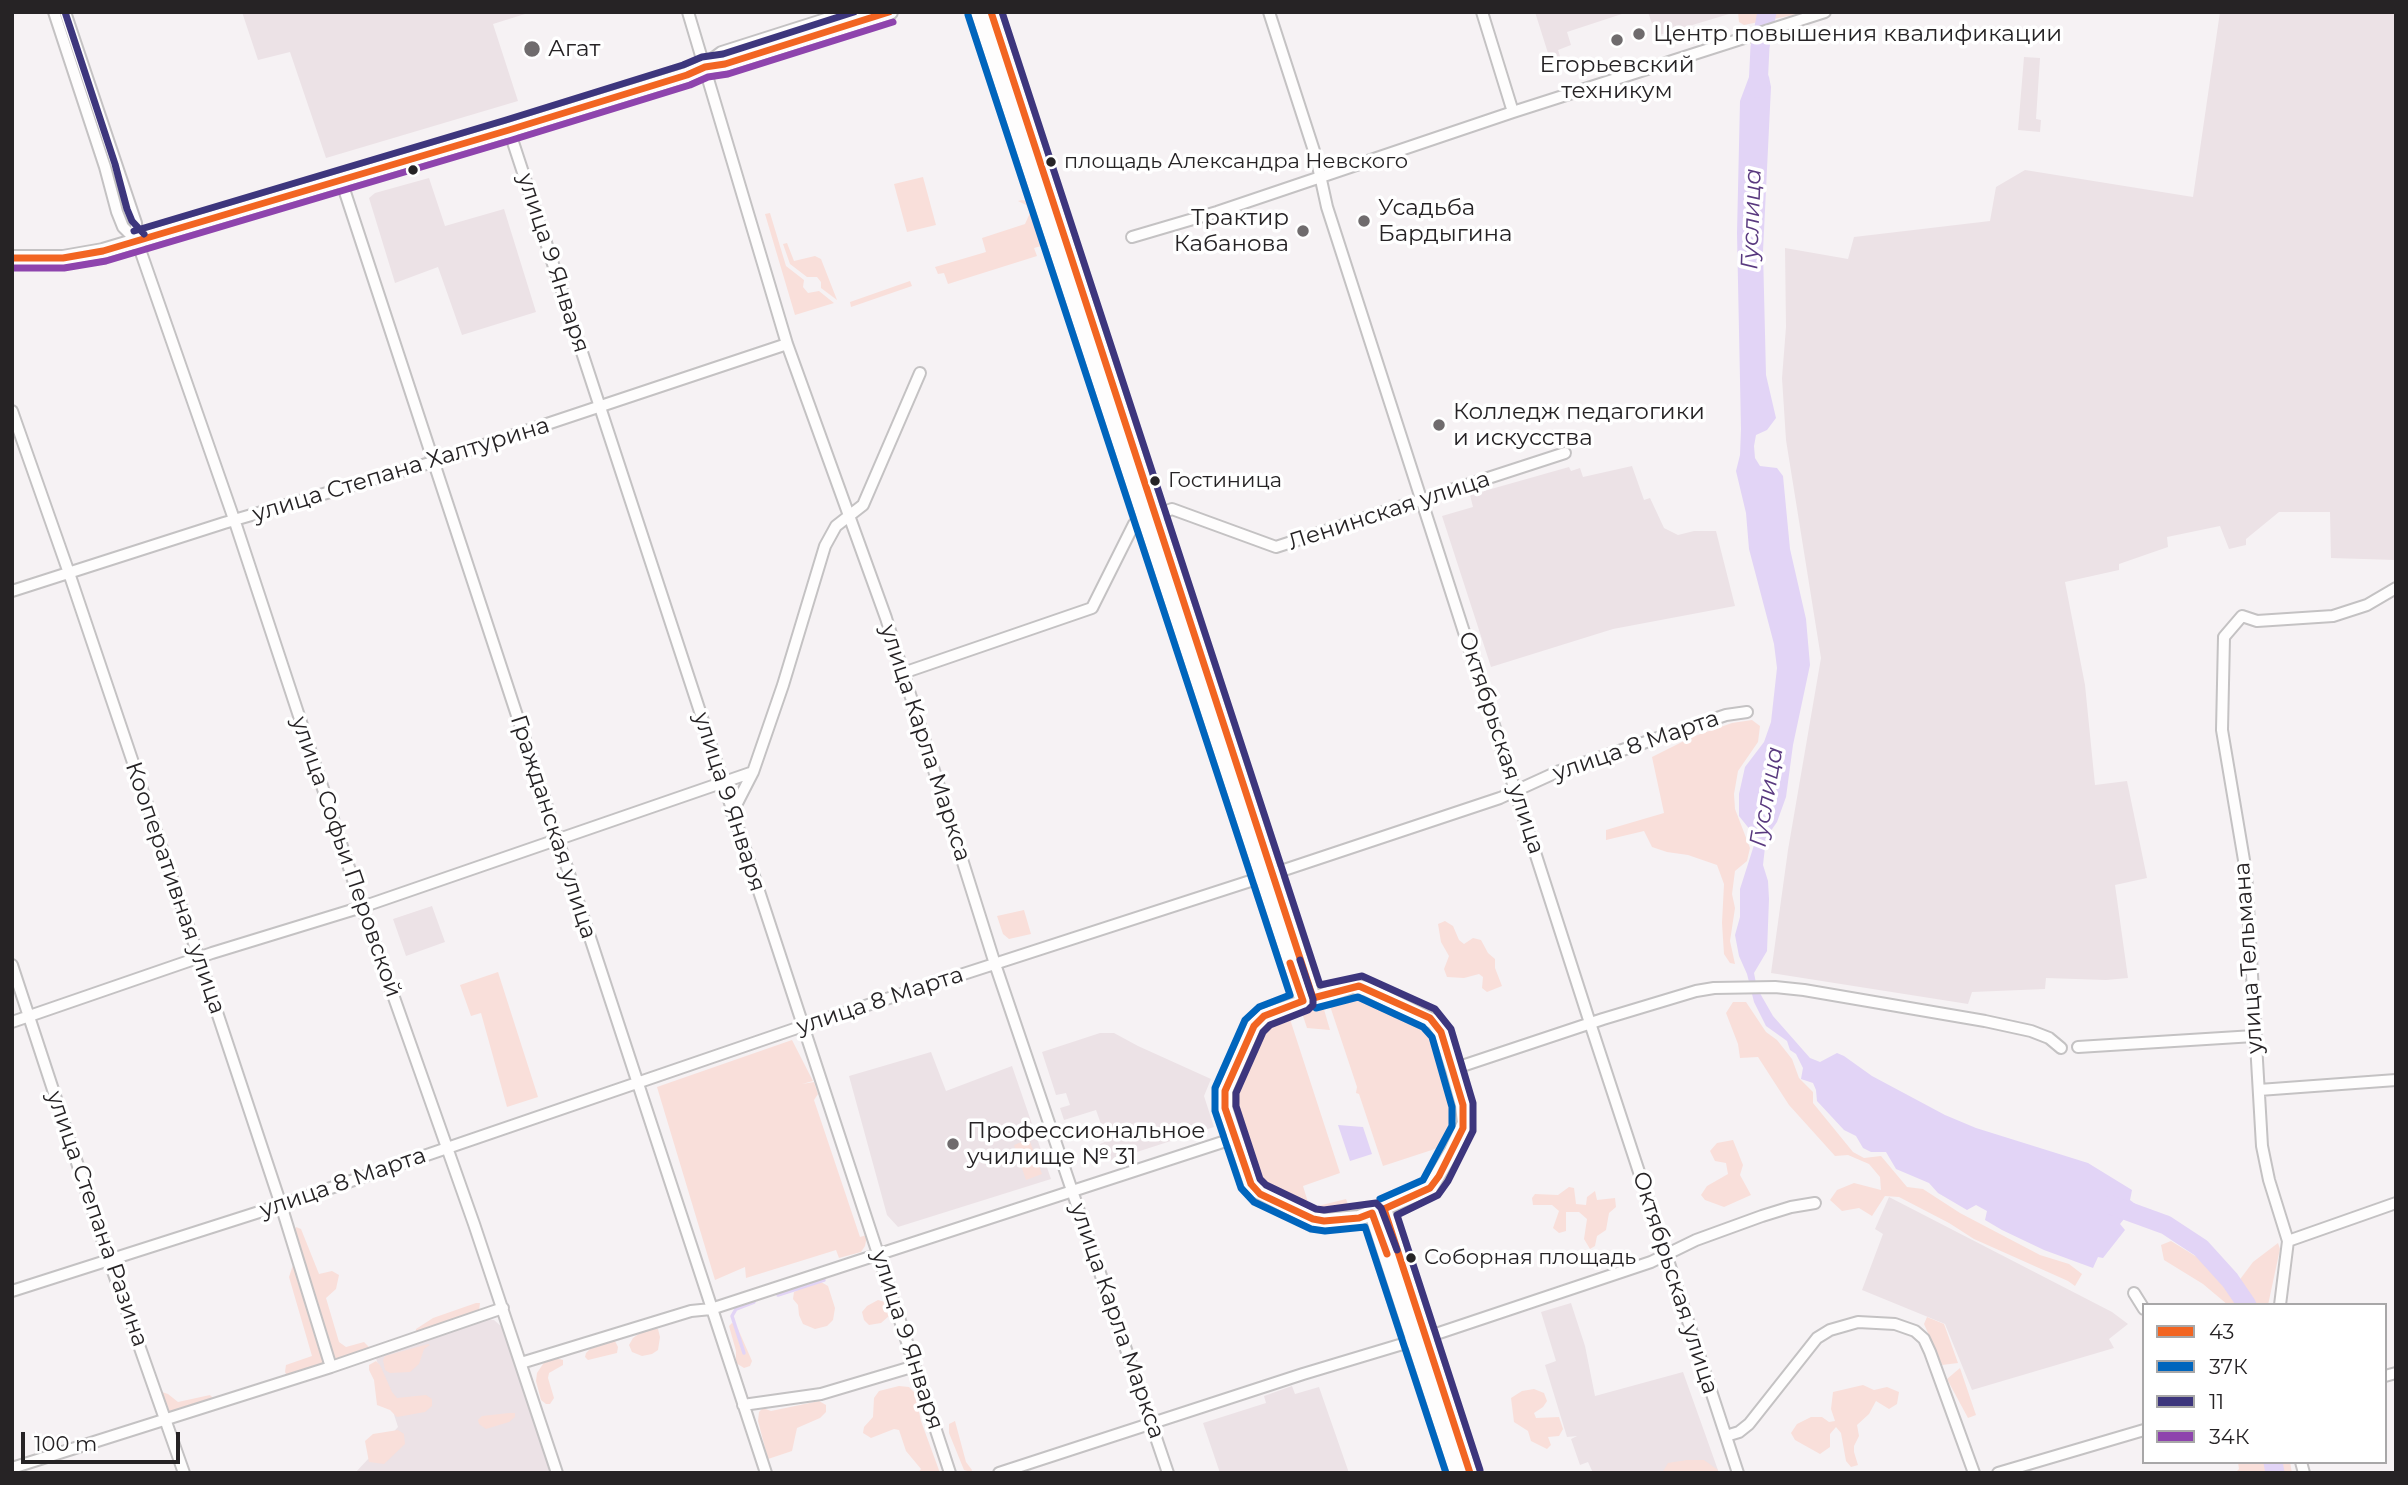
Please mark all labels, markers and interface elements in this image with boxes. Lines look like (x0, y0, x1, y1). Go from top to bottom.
place label: Центр повышения квалификации (1653, 20, 2062, 48)
marker: Центр повышения квалификации (1631, 26, 1647, 42)
marker: Егорьевский техникум (1609, 32, 1625, 48)
place label: Агат (548, 35, 600, 63)
marker: Агат (522, 39, 542, 59)
place label: Егорьевский техникум (1539, 51, 1695, 105)
place label: площадь Александра Невского (1064, 149, 1408, 175)
marker: площадь Александра Невского (1044, 155, 1058, 169)
unlabelled marker (406, 163, 420, 177)
water label: Гуслица (1736, 168, 1768, 270)
street label: улица 9 Января (511, 170, 595, 356)
place label: Усадьба Бардыгина (1378, 194, 1513, 248)
place label: Трактир Кабанова (1174, 204, 1289, 258)
marker: Усадьба Бардыгина (1356, 213, 1372, 229)
marker: Трактир Кабанова (1295, 223, 1311, 239)
place label: Колледж педагогики и искусства (1453, 398, 1705, 452)
street label: улица Степана Халтурина (249, 412, 553, 528)
marker: Колледж педагогики и искусства (1431, 417, 1447, 433)
street label: Ленинская улица (1285, 465, 1493, 557)
place label: Гостиница (1168, 468, 1282, 494)
marker: Гостиница (1148, 474, 1162, 488)
street label: улица Карла Маркса (874, 621, 976, 865)
street label: Октябрьская улица (1452, 628, 1550, 858)
street label: улица 8 Марта (1549, 705, 1723, 787)
street label: улица 9 Января (687, 709, 771, 895)
street label: Гражданская улица (504, 712, 602, 942)
street label: улица Софьи Перовской (285, 713, 407, 1001)
water label: Гуслица (1744, 744, 1790, 850)
street label: Кооперативная улица (119, 758, 231, 1018)
street label: улица Тельмана (2229, 861, 2269, 1055)
street label: улица 8 Марта (793, 961, 967, 1041)
street label: улица Степана Разина (40, 1087, 154, 1351)
place label: Профессиональное училище № 31 (967, 1117, 1206, 1171)
marker: Профессиональное училище № 31 (945, 1136, 961, 1152)
street label: улица 8 Марта (256, 1142, 430, 1224)
street label: Октябрьская улица (1626, 1168, 1724, 1398)
street label: улица Карла Маркса (1064, 1200, 1170, 1442)
place label: Соборная площадь (1424, 1245, 1636, 1271)
street label: улица 9 Января (865, 1247, 949, 1433)
marker: Соборная площадь (1404, 1251, 1418, 1265)
legend (2142, 1303, 2387, 1464)
text: 43 (2209, 1319, 2234, 1344)
text: 37К (2209, 1354, 2248, 1379)
text: 11 (2209, 1389, 2224, 1414)
scale bar (24, 1418, 184, 1462)
text: 34К (2209, 1424, 2249, 1449)
text: 100 m (34, 1431, 97, 1456)

